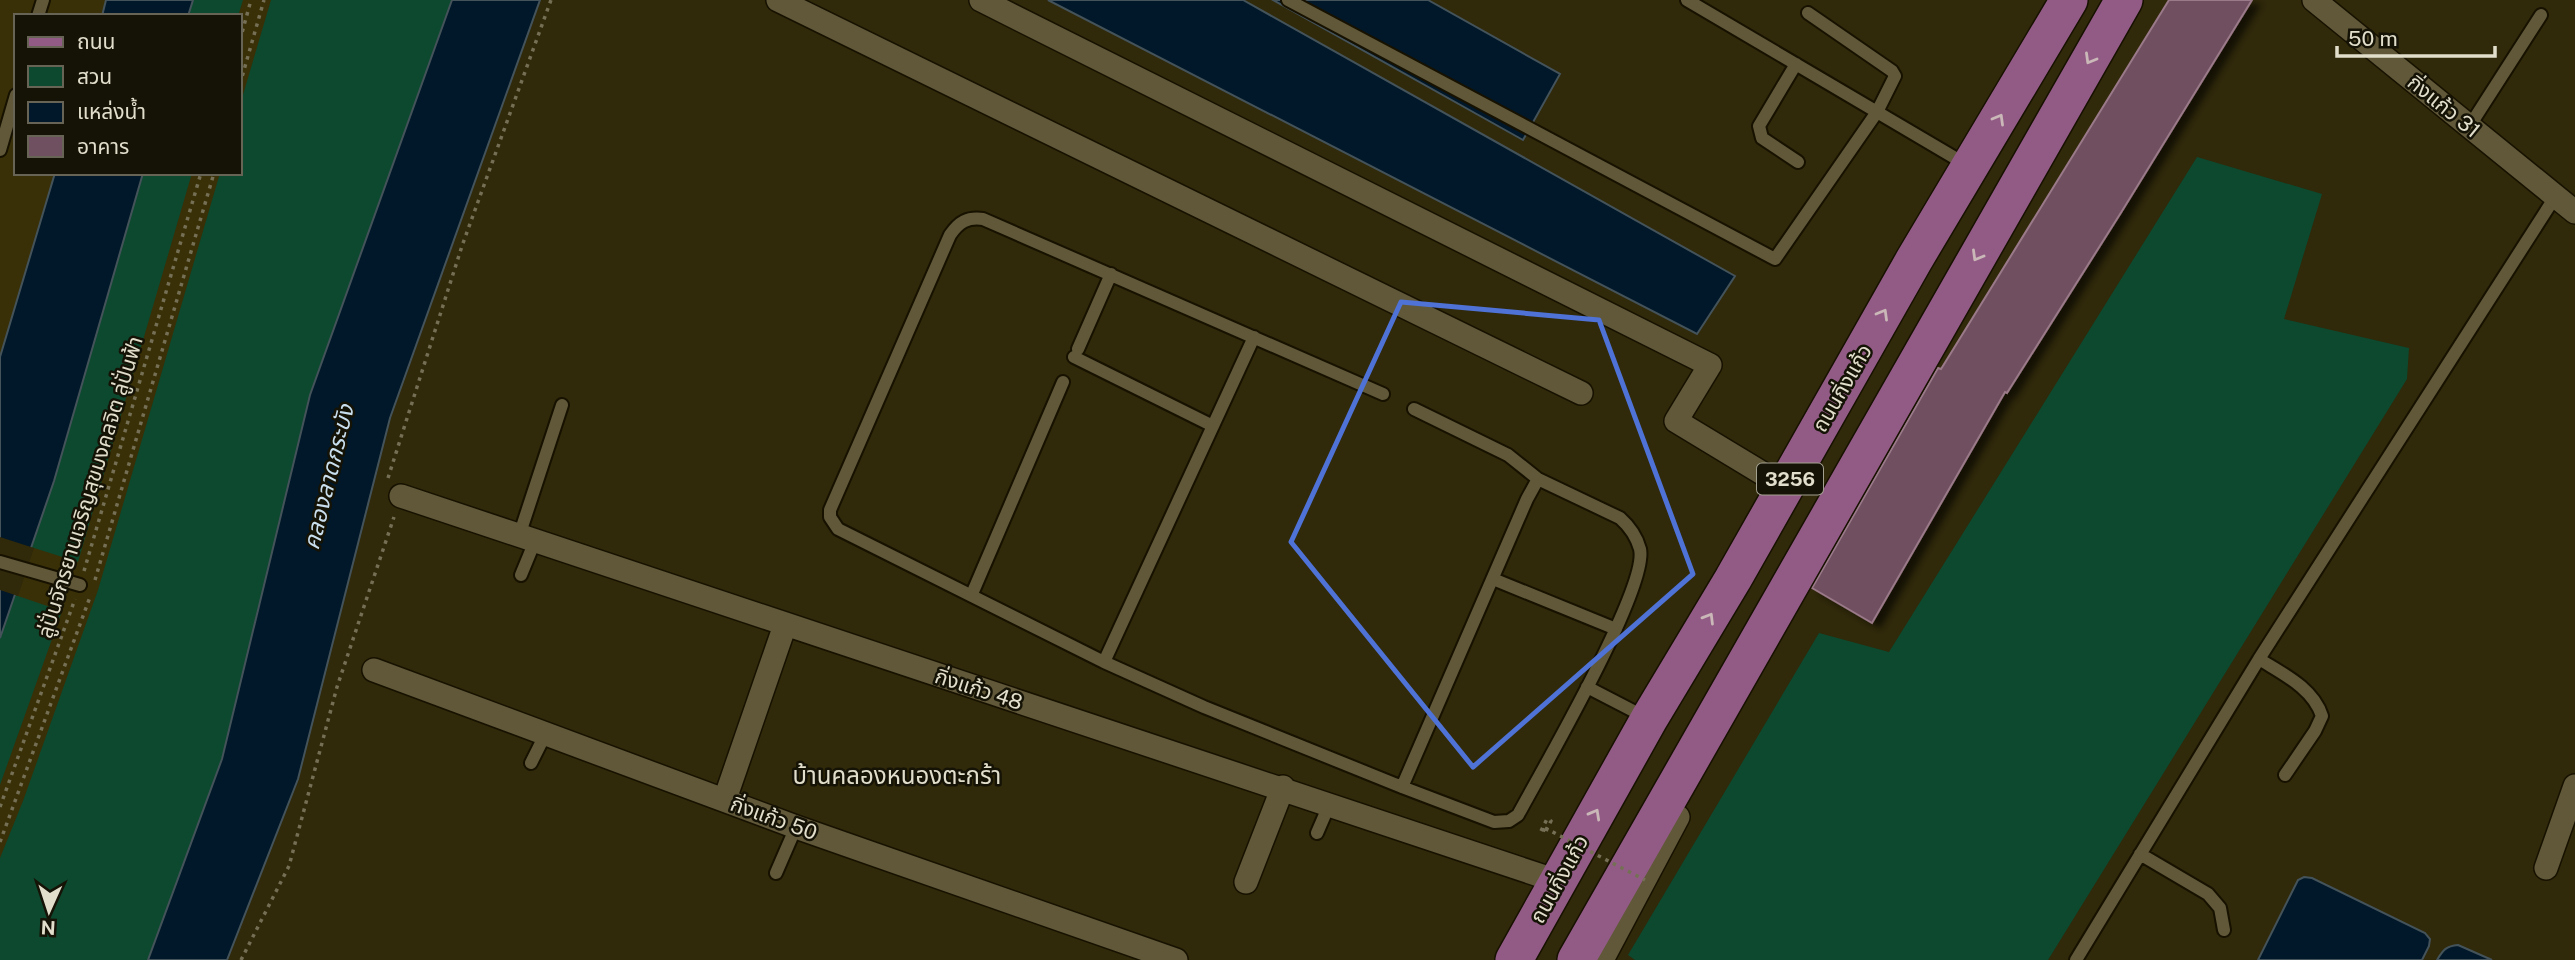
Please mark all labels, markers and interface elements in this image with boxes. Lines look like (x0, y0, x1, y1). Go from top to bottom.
legend (14, 14, 242, 175)
scale bar (2337, 14, 2494, 58)
text: 50 m (2348, 26, 2398, 51)
text: ถนน (77, 29, 115, 54)
one-way arrow (2085, 52, 2098, 64)
text: สวน (77, 64, 112, 89)
street label: กิ่งแก้ว 31 (2403, 69, 2486, 143)
text: แหล่งน้ำ (77, 97, 146, 124)
one-way arrow (1991, 113, 2004, 126)
text: อาคาร (77, 134, 129, 159)
one-way arrow (1972, 248, 1985, 261)
one-way arrow (1875, 309, 1888, 322)
street label: ลู่ปั่นจักรยานเจริญสุขมงคลจิต ลู่ปั่นฟ้า (31, 333, 149, 641)
street label: ถนนกิ่งแก้ว (1806, 339, 1877, 436)
water label: คลองลาดกระบัง (297, 400, 359, 552)
road number: 3256 (1757, 464, 1823, 494)
one-way arrow (1701, 612, 1714, 625)
street label: กิ่งแก้ว 48 (932, 662, 1026, 715)
district label: บ้านคลองหนองตะกร้า (793, 761, 1001, 789)
street label: กิ่งแก้ว 50 (727, 790, 821, 845)
one-way arrow (1587, 809, 1600, 822)
street label: ถนนกิ่งแก้ว (1524, 830, 1593, 928)
north arrow (14, 876, 84, 946)
text: N (40, 917, 56, 939)

